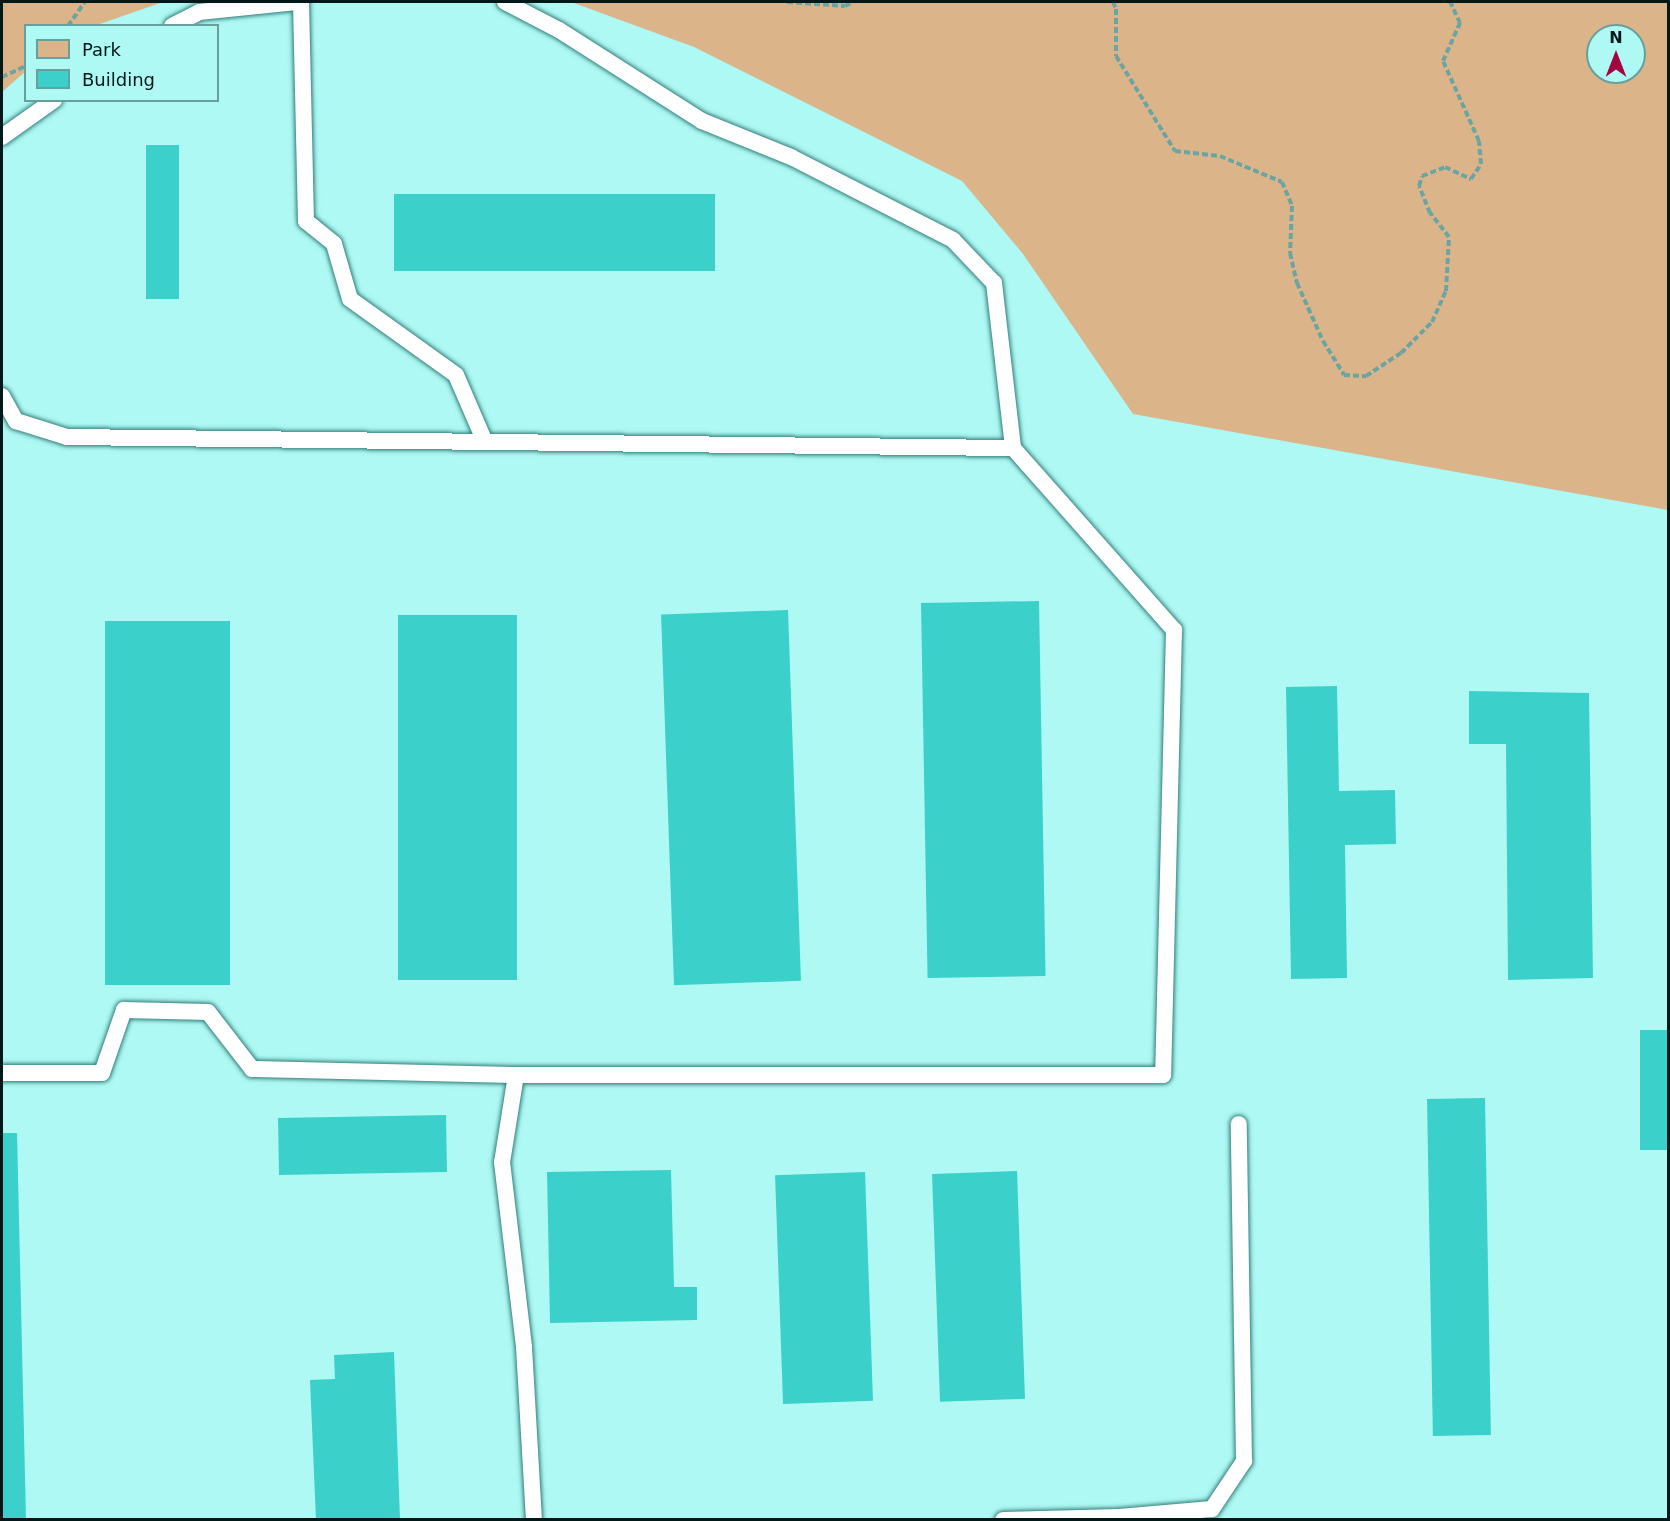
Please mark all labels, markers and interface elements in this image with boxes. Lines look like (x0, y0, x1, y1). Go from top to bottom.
legend (24, 24, 219, 102)
north arrow (1586, 24, 1646, 84)
text: N (1609, 28, 1623, 47)
text: Park (82, 39, 121, 60)
text: Building (82, 69, 155, 90)

